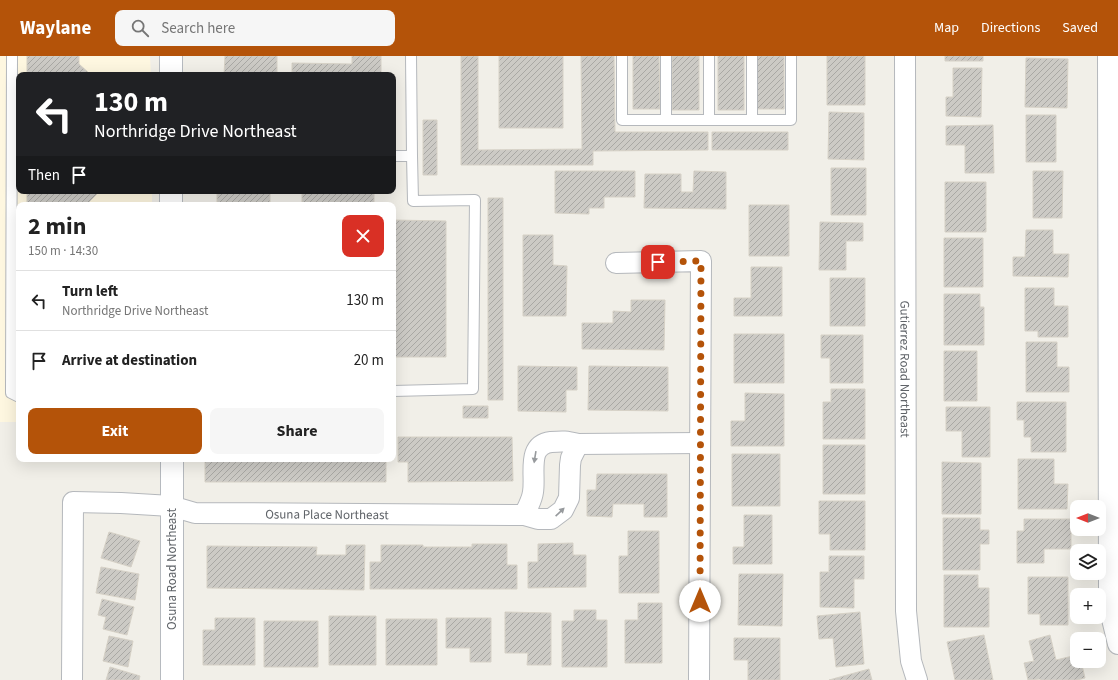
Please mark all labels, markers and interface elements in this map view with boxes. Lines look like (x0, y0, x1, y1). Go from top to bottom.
search box (115, 10, 395, 46)
text: Waylane (20, 15, 91, 42)
icon: search (129, 17, 151, 39)
text: Search here (161, 18, 235, 39)
text: Map (934, 18, 959, 38)
text: Directions (981, 18, 1040, 38)
text: Saved (1062, 18, 1098, 38)
text: 130 m (94, 82, 168, 122)
icon: left (28, 88, 80, 140)
text: Northridge Drive Northeast (94, 119, 297, 144)
icon: arrive (68, 164, 90, 186)
text: Then (28, 165, 60, 186)
text: 2 min (28, 209, 86, 244)
button: close (342, 215, 384, 257)
text: 150 m · 14:30 (28, 242, 98, 260)
pin (641, 245, 675, 279)
icon: arrive (647, 251, 669, 273)
text: Turn left (62, 281, 118, 302)
icon: left (28, 290, 50, 312)
text: 130 m (346, 290, 384, 311)
street label: Gutierrez Road Northeast (895, 300, 914, 438)
text: Northridge Drive Northeast (62, 302, 208, 320)
icon: arrive (28, 350, 50, 372)
text: Arrive at destination (62, 350, 197, 371)
text: 20 m (354, 350, 384, 371)
button: Exit (28, 408, 202, 454)
button: Share (210, 408, 384, 454)
one-way arrow (532, 451, 538, 463)
north arrow (1070, 500, 1106, 536)
map controls (1070, 500, 1106, 668)
street label: Osuna Place Northeast (265, 505, 389, 524)
one-way arrow (554, 507, 565, 516)
street label: Osuna Road Northeast (163, 508, 181, 630)
button: layers (1070, 544, 1106, 580)
position arrow (679, 580, 721, 622)
button: + (1070, 588, 1106, 624)
button: − (1070, 632, 1106, 668)

